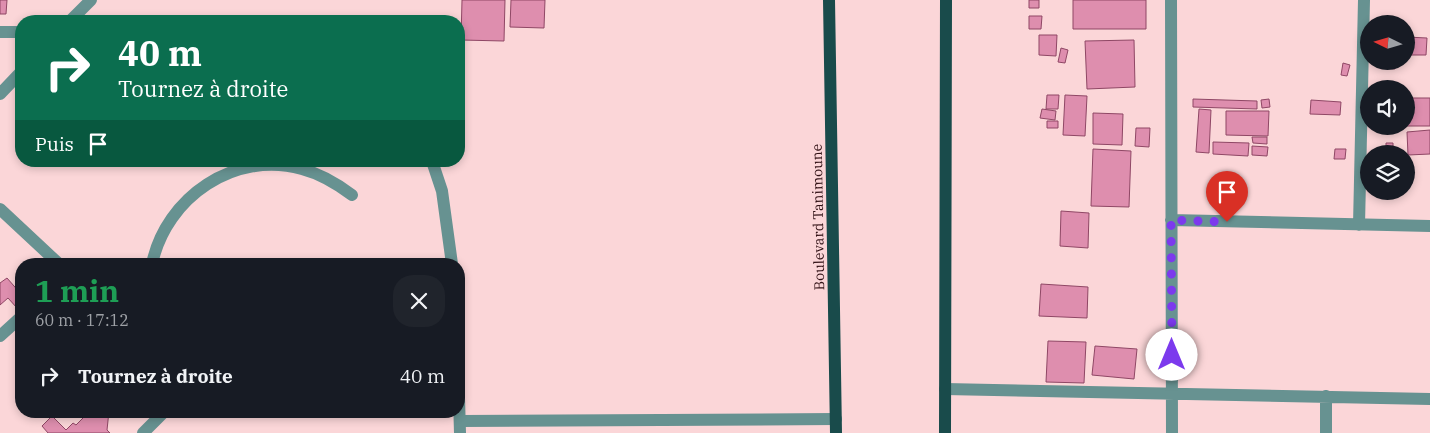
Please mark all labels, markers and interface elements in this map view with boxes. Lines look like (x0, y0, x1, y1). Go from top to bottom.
north arrow (1360, 15, 1415, 70)
map controls (1360, 15, 1415, 200)
text: 40 m (118, 30, 202, 76)
icon: right (35, 35, 100, 100)
text: Tournez à droite (118, 74, 288, 103)
button: sound (1360, 80, 1415, 135)
icon: arrive (84, 130, 112, 158)
text: Puis (35, 132, 74, 156)
street label: Boulevard Tanimoune (808, 144, 828, 290)
button: layers (1360, 145, 1415, 200)
pin (1206, 171, 1248, 222)
icon: arrive (1213, 178, 1241, 206)
text: 1 min (35, 271, 119, 310)
button: close (393, 275, 445, 327)
text: 60 m · 17:12 (35, 310, 129, 330)
position arrow (1145, 328, 1197, 380)
icon: right (35, 362, 63, 390)
text: Tournez à droite (78, 364, 233, 388)
text: 40 m (400, 364, 445, 388)

